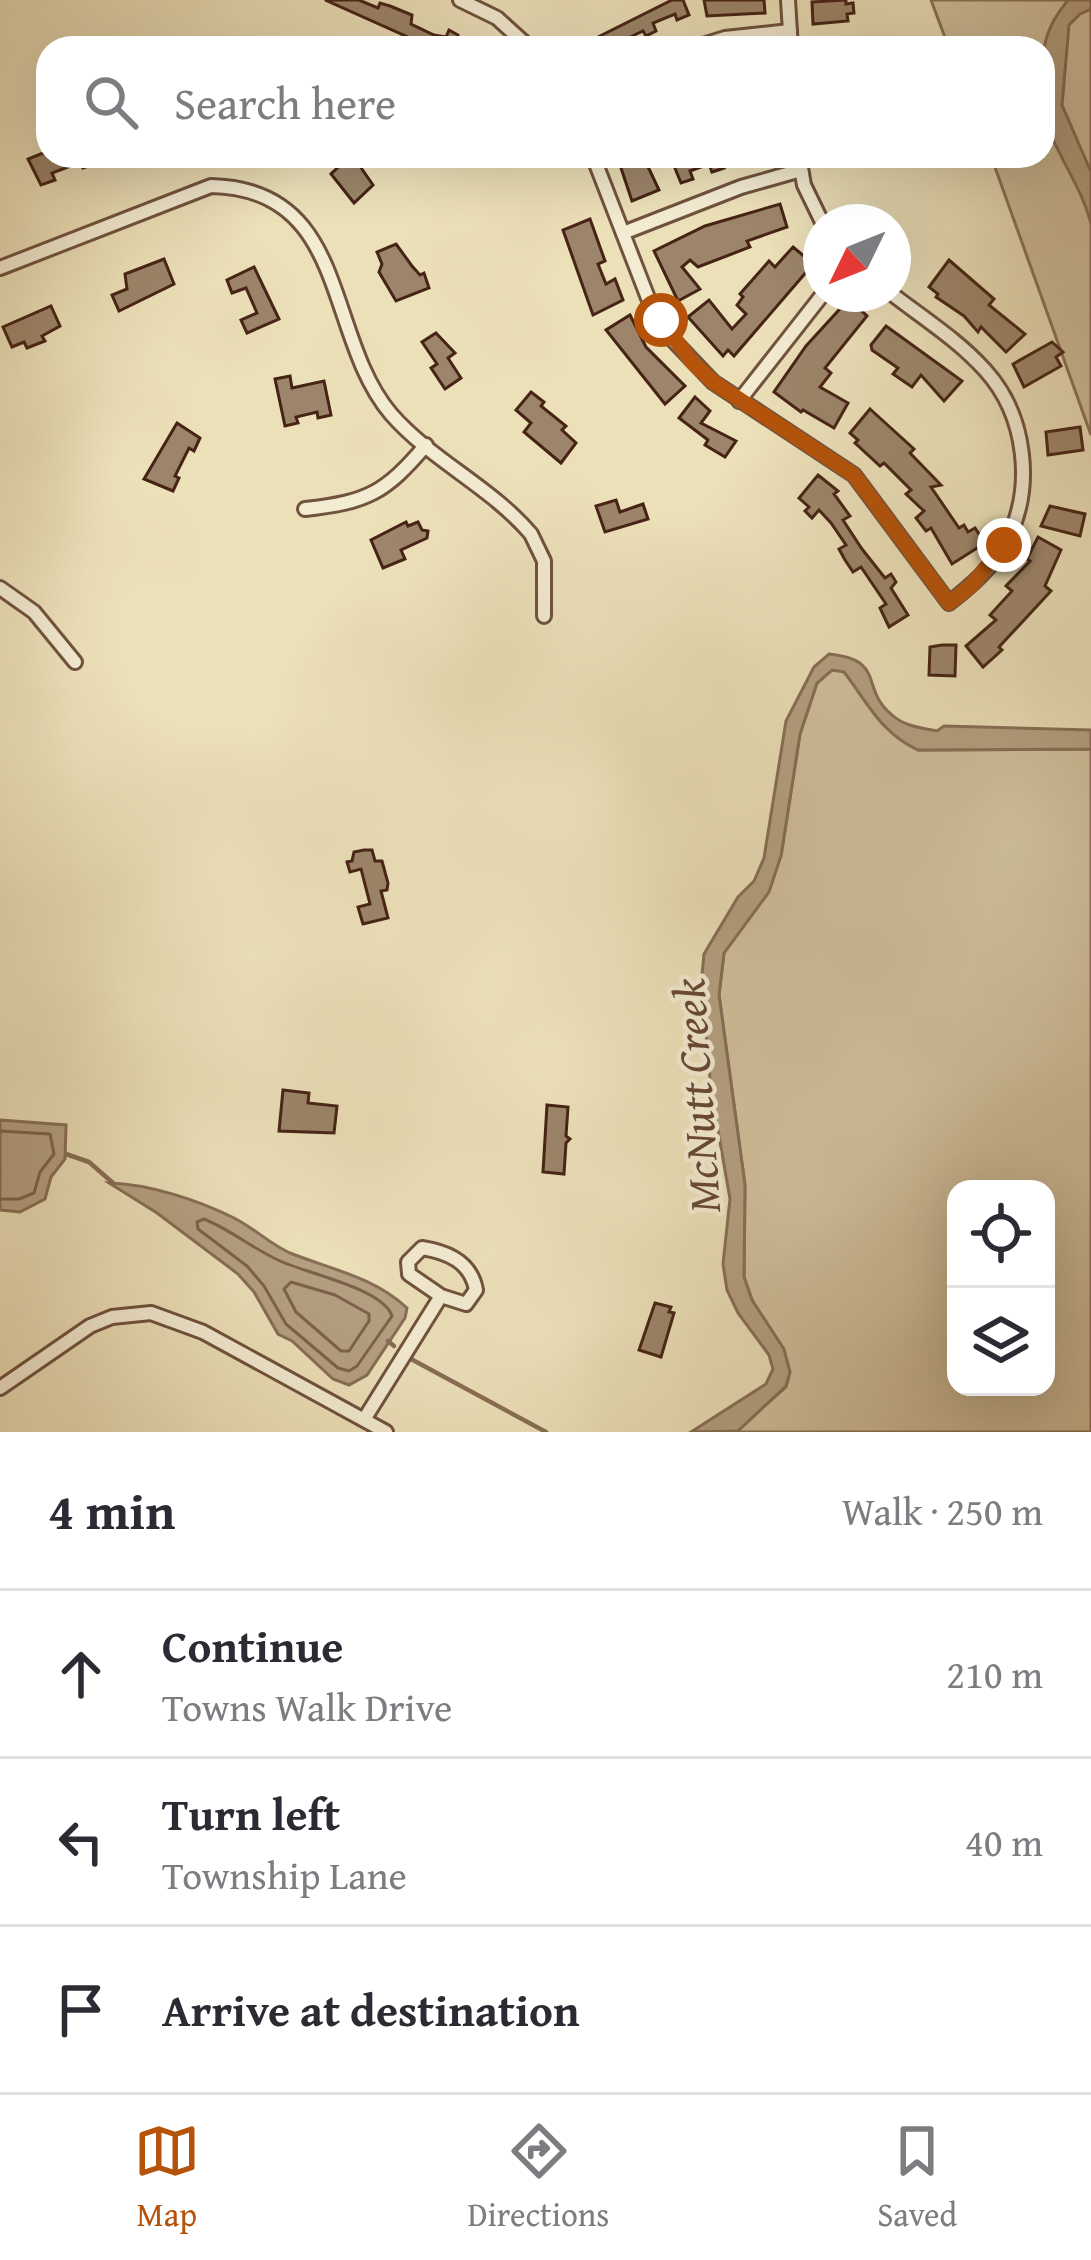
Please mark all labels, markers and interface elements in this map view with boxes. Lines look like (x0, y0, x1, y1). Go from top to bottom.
search box (36, 36, 1055, 168)
icon: search (78, 69, 144, 135)
text: Search here (174, 70, 396, 135)
north arrow (803, 204, 911, 312)
route start (634, 293, 688, 347)
route end (977, 518, 1031, 572)
water label: McNutt Creek (655, 976, 736, 1215)
map controls (947, 1180, 1055, 1396)
button: locate (947, 1180, 1055, 1288)
button: layers (947, 1288, 1055, 1396)
text: 4 min (48, 1473, 175, 1548)
text: Walk · 250 m (842, 1482, 1043, 1539)
text: Continue (162, 1613, 343, 1678)
icon: ahead (48, 1641, 114, 1707)
text: 210 m (946, 1645, 1043, 1702)
text: Towns Walk Drive (162, 1678, 452, 1735)
text: Turn left (162, 1781, 340, 1846)
icon: left (48, 1809, 114, 1875)
text: 40 m (965, 1813, 1043, 1870)
text: Township Lane (162, 1846, 407, 1903)
icon: arrive (48, 1977, 114, 2043)
text: Arrive at destination (162, 1977, 580, 2042)
tab: Map (134, 2118, 200, 2238)
tab: Directions (468, 2118, 609, 2238)
tab: Saved (877, 2118, 957, 2238)

